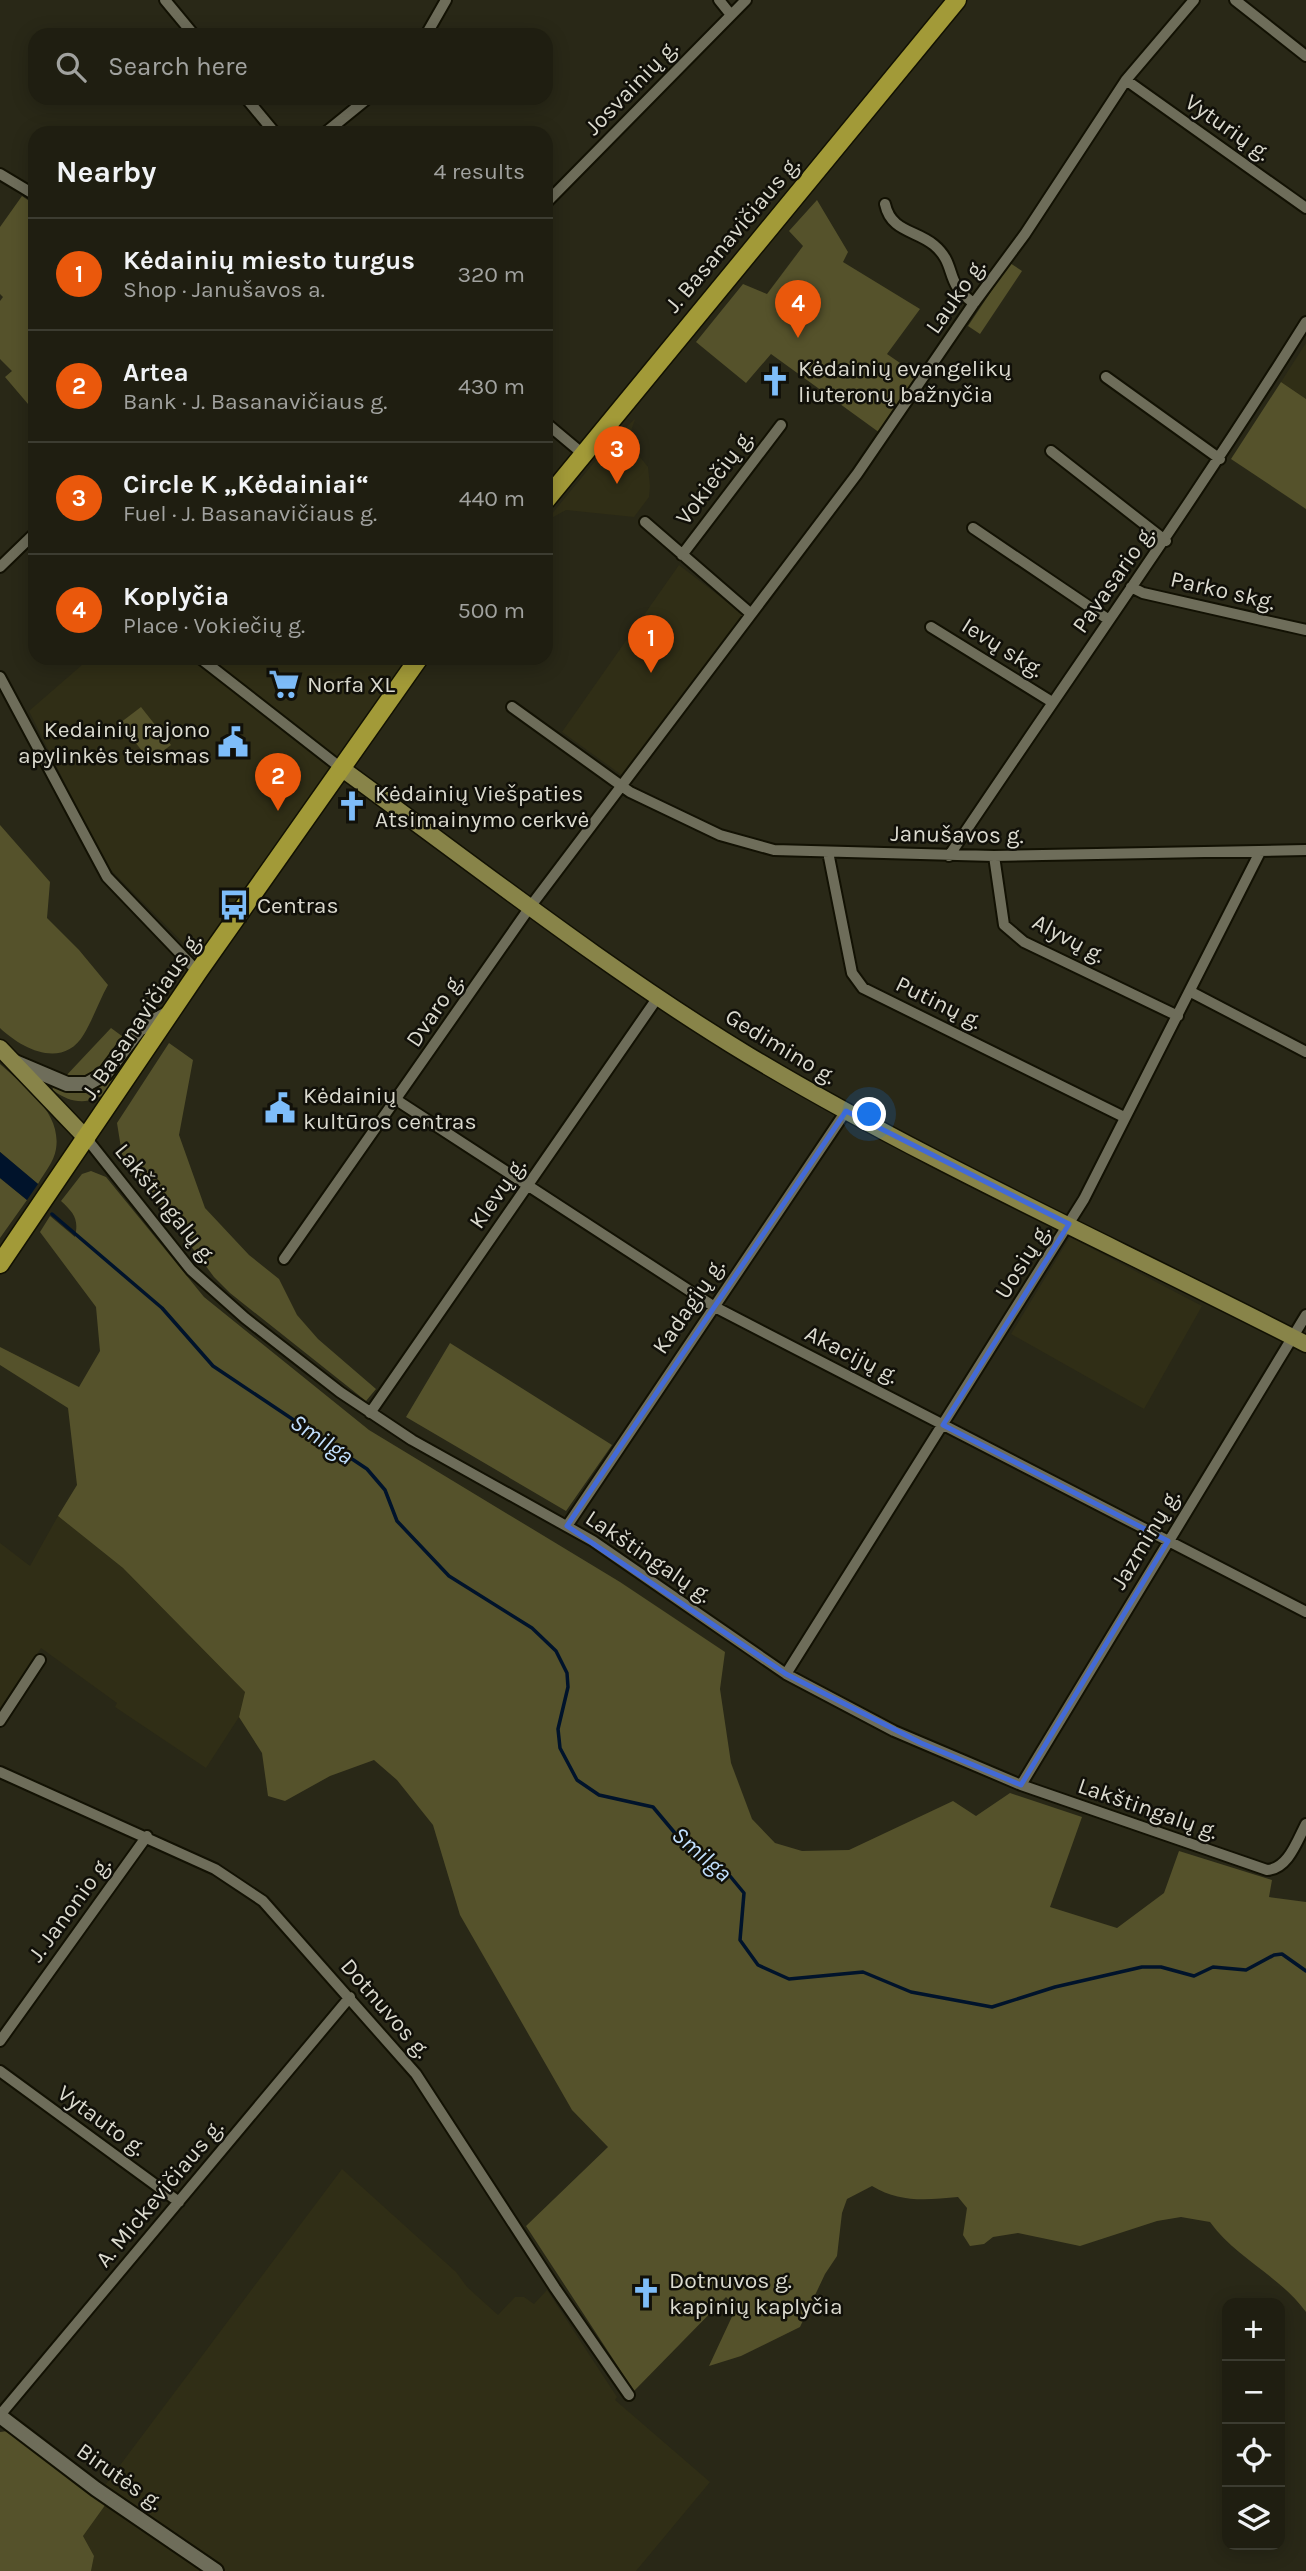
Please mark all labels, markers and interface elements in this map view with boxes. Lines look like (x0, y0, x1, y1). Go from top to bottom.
search box (28, 28, 553, 105)
street label: Josvainių g. (579, 34, 684, 141)
icon: search (52, 48, 90, 86)
text: Search here (108, 51, 248, 82)
street label: Vyturių g. (1180, 88, 1276, 167)
street label: J. Basanavičiaus g. (659, 151, 806, 318)
text: Nearby (56, 154, 156, 190)
text: 4 results (433, 158, 525, 185)
text: Kėdainių miesto turgus (123, 245, 415, 276)
street label: Lauko g. (920, 254, 991, 339)
text: 1 (75, 261, 83, 288)
text: 320 m (457, 261, 525, 288)
text: Shop · Janušavos a. (123, 276, 325, 303)
pin: 4 (775, 280, 821, 338)
place label: Kėdainių evangelikų liuteronų bažnyčia (798, 355, 1012, 408)
text: Artea (123, 357, 189, 388)
church icon: Kėdainių evangelikų liuteronų bažnyčia (758, 364, 792, 398)
text: 2 (72, 373, 86, 400)
text: 430 m (458, 373, 525, 400)
text: Bank · J. Basanavičiaus g. (123, 388, 387, 415)
street label: Vokiečių g. (670, 425, 759, 530)
pin: 3 (594, 426, 640, 484)
text: Circle K „Kėdainiai“ (123, 469, 369, 500)
text: 3 (72, 485, 86, 512)
text: 440 m (459, 485, 525, 512)
text: Fuel · J. Basanavičiaus g. (123, 500, 377, 527)
street label: Pavasario g. (1067, 520, 1160, 638)
street label: Parko skg. (1168, 565, 1278, 616)
text: Koplyčia (123, 581, 229, 612)
text: 4 (72, 597, 86, 624)
text: 500 m (458, 597, 525, 624)
text: Place · Vokiečių g. (123, 612, 305, 639)
street label: Ievų skg. (957, 612, 1049, 683)
pin: 1 (628, 615, 674, 673)
supermarket icon: Norfa XL (267, 667, 301, 701)
place label: Norfa XL (307, 671, 395, 698)
place label: Kedainių rajono apylinkės teismas (18, 716, 210, 769)
public building icon: Kedainių rajono apylinkės teismas (216, 725, 250, 759)
pin: 2 (255, 753, 301, 811)
place label: Kėdainių Viešpaties Atsimainymo cerkvė (375, 780, 589, 833)
church icon: Kėdainių Viešpaties Atsimainymo cerkvė (335, 789, 369, 823)
street label: Janušavos g. (890, 820, 1024, 849)
bus stop icon: Centras (217, 888, 251, 922)
place label: Centras (257, 892, 339, 919)
street label: Alyvų g. (1028, 908, 1110, 969)
street label: J. Basanavičiaus g. (76, 928, 207, 1105)
street label: Dvaro g. (400, 968, 469, 1052)
street label: Putinų g. (891, 970, 986, 1035)
street label: Gedimino g. (720, 1003, 841, 1090)
place label: Kėdainių kultūros centras (303, 1082, 477, 1135)
public building icon: Kėdainių kultūros centras (263, 1091, 297, 1125)
your location (852, 1097, 886, 1131)
street label: Lakštingalų g. (109, 1138, 222, 1269)
street label: Klevų g. (463, 1153, 531, 1234)
street label: Uosių g. (989, 1219, 1056, 1304)
street label: Kadagių g. (647, 1253, 730, 1359)
street label: Akacijų g. (801, 1319, 903, 1389)
water label: Smilga (285, 1408, 359, 1470)
street label: Jazminų g. (1105, 1484, 1186, 1594)
street label: Lakštingalų g. (580, 1504, 717, 1609)
street label: Lakštingalų g. (1074, 1772, 1221, 1845)
water label: Smilga (666, 1820, 738, 1888)
street label: J. Janonio g. (22, 1852, 117, 1967)
street label: Dotnuvos g. (335, 1953, 436, 2064)
street label: Vytauto g. (52, 2079, 151, 2161)
street label: A. Mickevičiaus g. (90, 2114, 229, 2273)
place label: Dotnuvos g. kapinių kaplyčia (669, 2267, 843, 2320)
church icon: Dotnuvos g. kapinių kaplyčia (629, 2276, 663, 2310)
map controls (1222, 2298, 1285, 2550)
button: + (1222, 2298, 1285, 2361)
button: − (1222, 2361, 1285, 2424)
button: locate (1222, 2424, 1285, 2487)
street label: Birutės g. (72, 2437, 168, 2516)
button: layers (1222, 2487, 1285, 2550)

